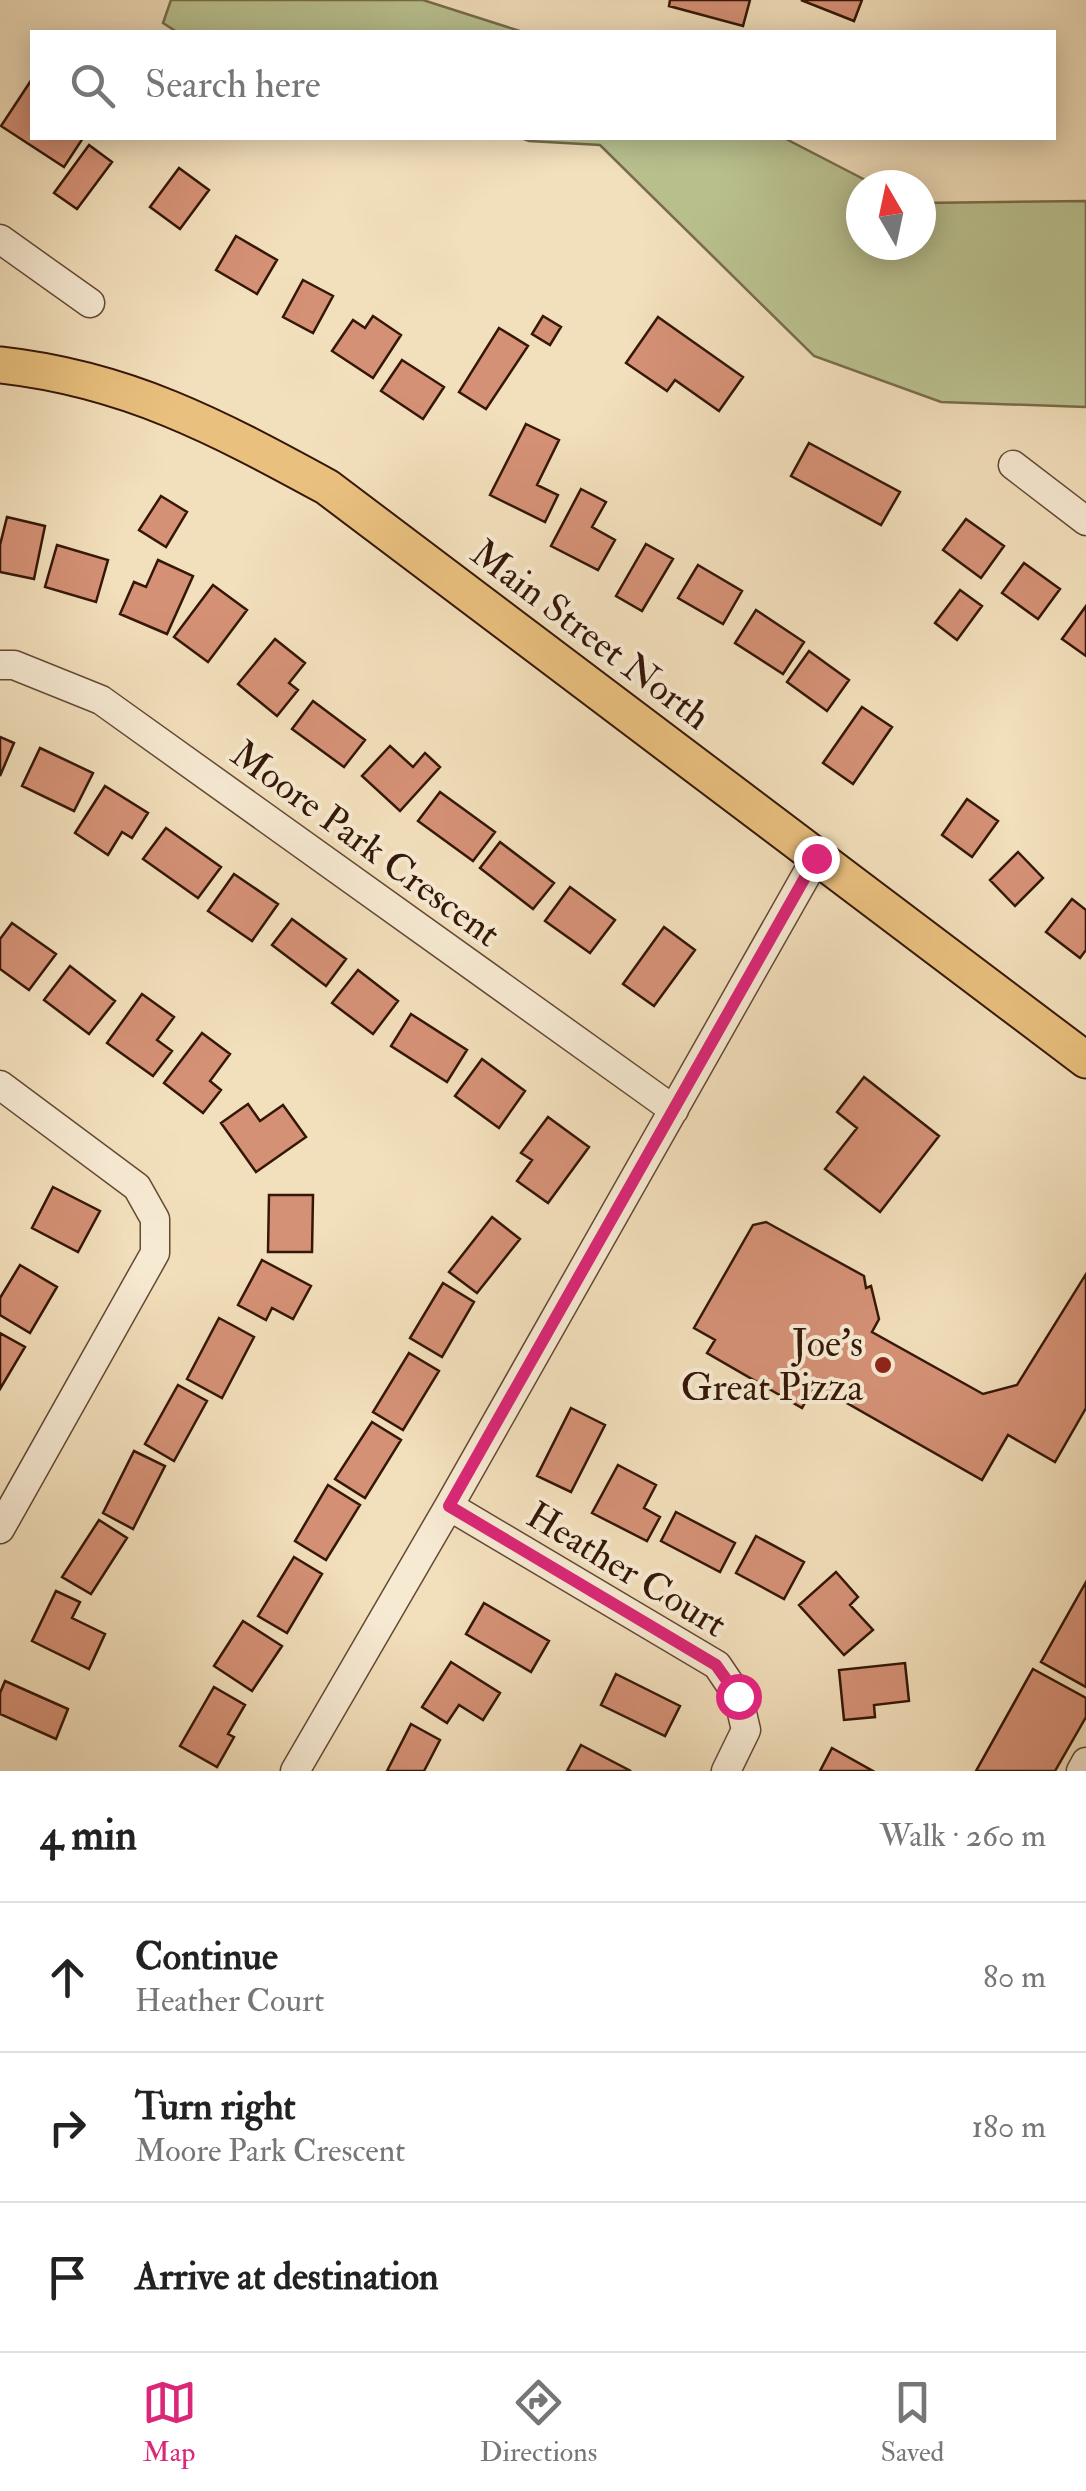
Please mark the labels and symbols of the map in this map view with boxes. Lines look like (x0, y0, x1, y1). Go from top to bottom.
north arrow (846, 170, 936, 260)
street label: Main Street North (461, 529, 720, 740)
street label: Moore Park Crescent (221, 730, 509, 958)
route end (794, 836, 840, 882)
place label: Joe's Great Pizza (681, 1320, 863, 1412)
marker: Joe's Great Pizza (872, 1354, 894, 1376)
street label: Heather Court (518, 1491, 735, 1648)
route start (716, 1674, 762, 1720)

